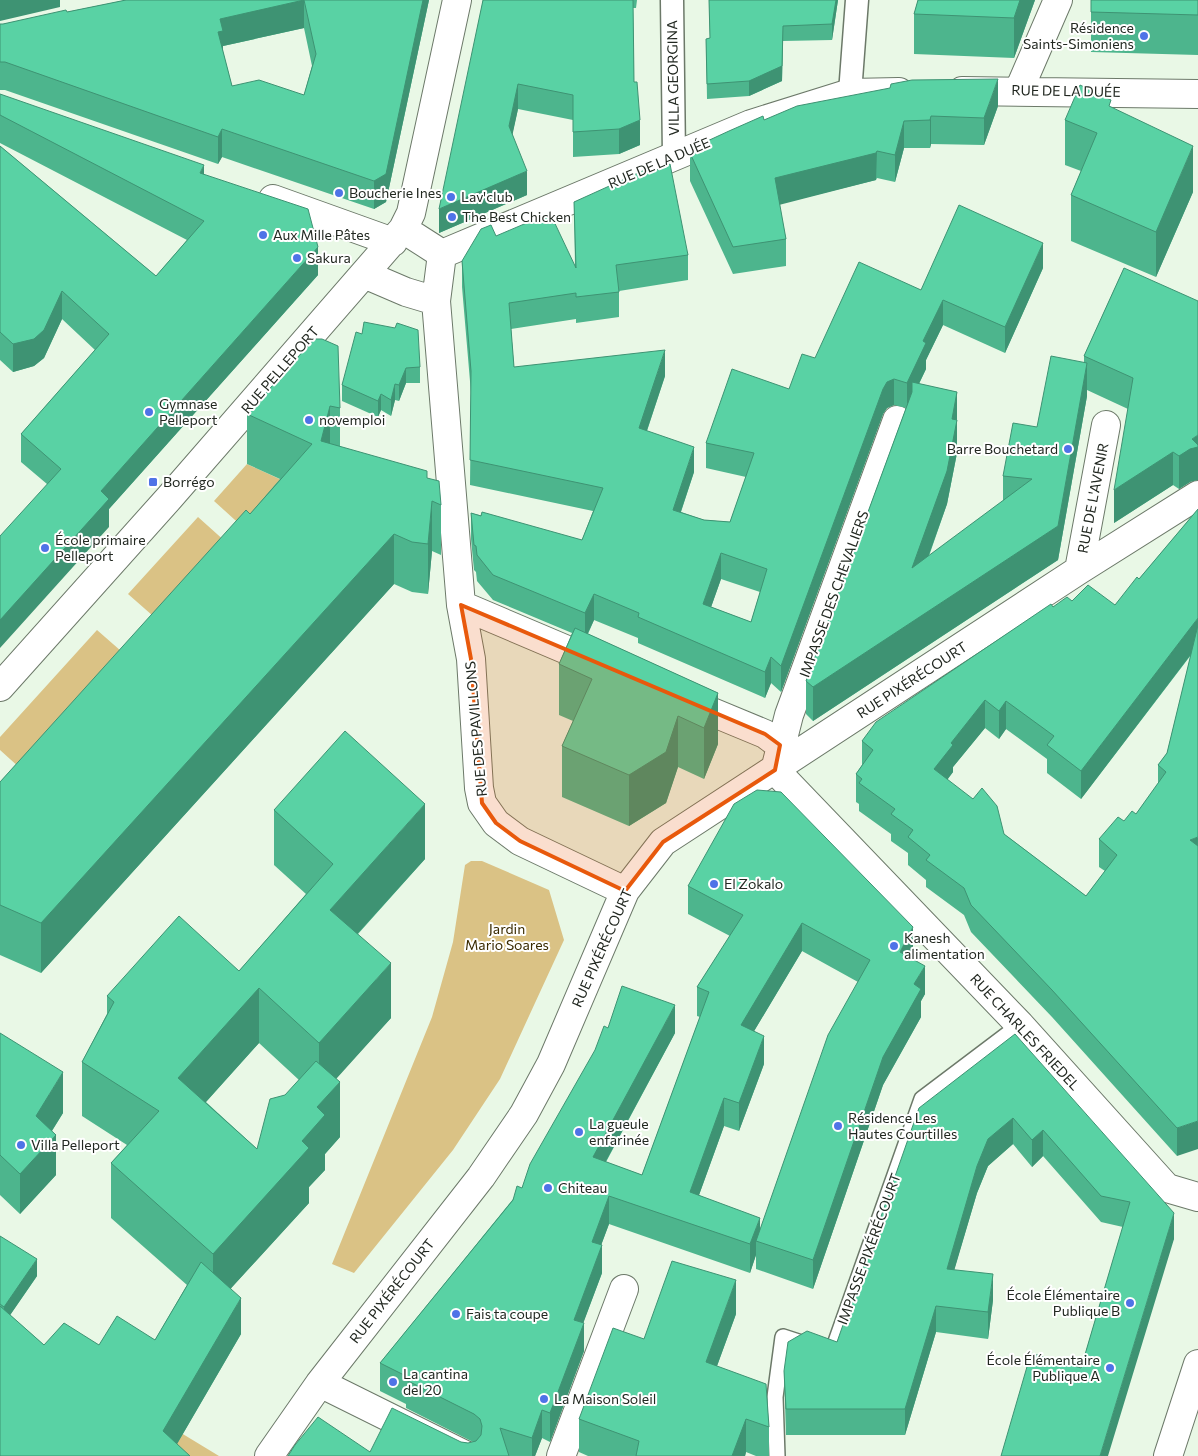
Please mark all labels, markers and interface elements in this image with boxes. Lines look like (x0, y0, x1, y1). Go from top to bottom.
place label: Résidence Saints-Simoniens (1023, 19, 1134, 52)
street label: VILLA GEORGINA (663, 20, 682, 136)
marker: Résidence Saints-Simoniens (1138, 30, 1150, 42)
street label: RUE DE LA DUÉE (1011, 81, 1121, 100)
street label: RUE DE LA DUÉE (605, 133, 712, 192)
place label: Boucherie Ines (349, 184, 442, 201)
marker: Boucherie Ines (333, 187, 345, 199)
place label: Lav'club (461, 188, 513, 205)
marker: Lav'club (445, 191, 457, 203)
place label: The Best Chicken (462, 208, 571, 225)
marker: The Best Chicken (446, 211, 458, 223)
place label: Aux Mille Pâtes (273, 226, 370, 243)
marker: Aux Mille Pâtes (257, 229, 269, 241)
place label: Sakura (307, 249, 351, 266)
marker: Sakura (291, 252, 303, 264)
street label: RUE PELLEPORT (237, 323, 322, 417)
place label: Gymnase Pelleport (159, 395, 218, 428)
marker: Gymnase Pelleport (143, 406, 155, 418)
place label: novemploi (319, 411, 385, 428)
marker: novemploi (303, 414, 315, 426)
place label: Barre Bouchetard (947, 440, 1058, 457)
street label: RUE DE L'AVENIR (1073, 441, 1112, 555)
marker: Barre Bouchetard (1062, 443, 1074, 455)
place label: Borrégo (163, 473, 215, 490)
marker: Borrégo (147, 476, 159, 488)
street label: IMPASSE DES CHEVALIERS (795, 508, 872, 680)
place label: École primaire Pelleport (55, 531, 146, 564)
marker: École primaire Pelleport (39, 542, 51, 554)
street label: RUE PIXÉRÉCOURT (853, 638, 970, 722)
street label: RUE DES PAVILLONS (461, 661, 490, 798)
place label: El Zokalo (724, 875, 783, 892)
marker: El Zokalo (708, 878, 720, 890)
street label: RUE PIXÉRÉCOURT (568, 886, 635, 1010)
park label: Jardin Mario Soares (465, 920, 549, 953)
place label: Kanesh alimentation (904, 929, 985, 962)
marker: Kanesh alimentation (888, 940, 900, 952)
street label: RUE CHARLES FRIEDEL (967, 970, 1084, 1093)
place label: Résidence Les Hautes Courtilles (848, 1109, 957, 1142)
place label: La gueule enfarinée (589, 1115, 649, 1148)
marker: Résidence Les Hautes Courtilles (832, 1120, 844, 1132)
marker: La gueule enfarinée (573, 1126, 585, 1138)
place label: Villa Pelleport (31, 1136, 120, 1153)
marker: Villa Pelleport (15, 1139, 27, 1151)
street label: IMPASSE PIXÉRÉCOURT (833, 1171, 904, 1327)
place label: Chiteau (558, 1179, 607, 1196)
marker: Chiteau (542, 1182, 554, 1194)
street label: RUE PIXÉRÉCOURT (346, 1235, 438, 1346)
place label: École Élémentaire Publique B (1007, 1286, 1120, 1319)
marker: École Élémentaire Publique B (1124, 1297, 1136, 1309)
place label: Fais ta coupe (466, 1305, 548, 1322)
marker: Fais ta coupe (450, 1308, 462, 1320)
place label: École Élémentaire Publique A (987, 1351, 1100, 1384)
marker: École Élémentaire Publique A (1104, 1362, 1116, 1374)
place label: La cantina del 20 (403, 1365, 468, 1398)
marker: La cantina del 20 (387, 1376, 399, 1388)
place label: La Maison Soleil (554, 1390, 656, 1407)
marker: La Maison Soleil (538, 1393, 550, 1405)

